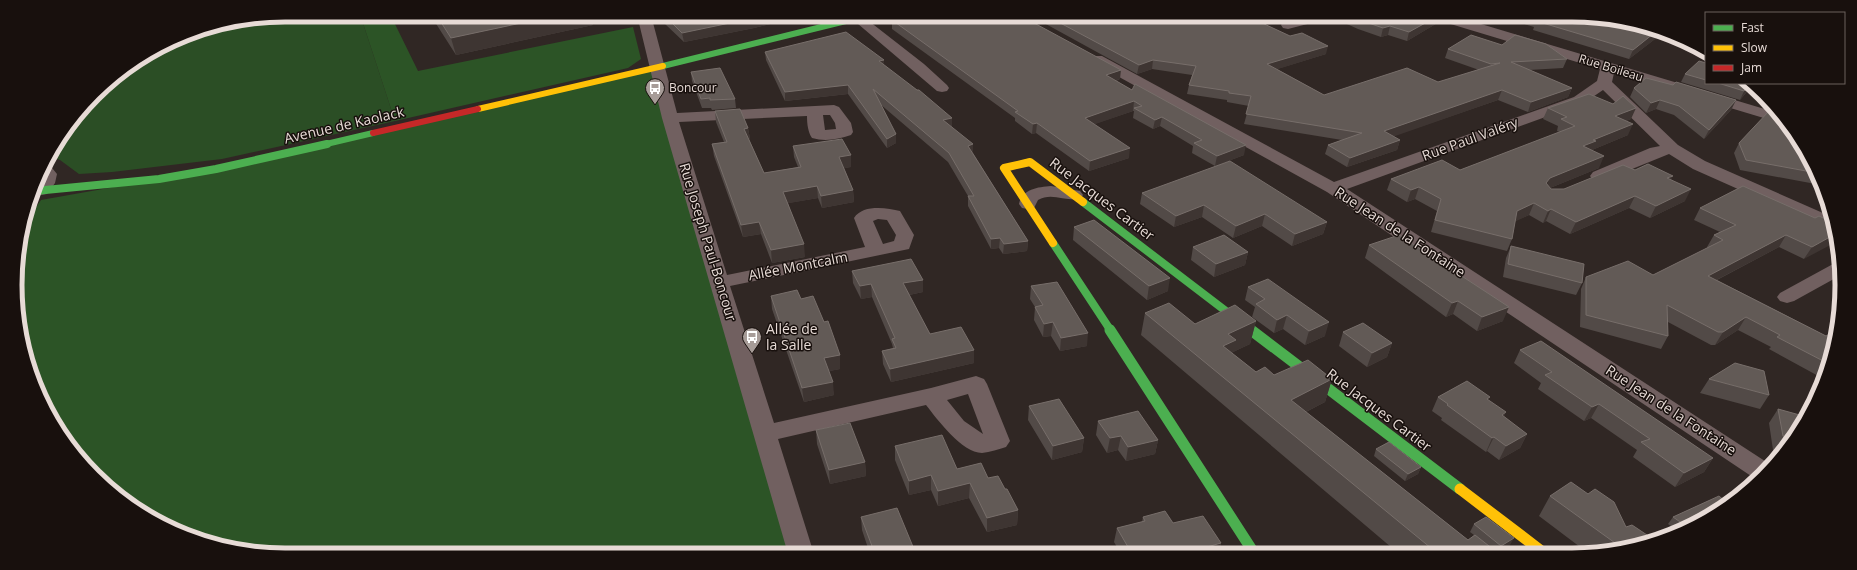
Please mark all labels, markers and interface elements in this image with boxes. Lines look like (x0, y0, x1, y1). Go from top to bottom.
legend (1705, 12, 1845, 84)
text: Fast (1741, 19, 1764, 36)
text: Slow (1741, 39, 1768, 56)
street label: Rue Boileau (1577, 50, 1645, 85)
text: Jam (1740, 59, 1762, 76)
bus stop icon: Boncour (644, 77, 666, 105)
place label: Boncour (669, 79, 717, 96)
street label: Avenue de Kaolack (282, 101, 406, 148)
street label: Rue Paul Valéry (1419, 112, 1521, 165)
street label: Rue Jacques Cartier (1046, 153, 1159, 244)
street label: Rue Joseph Paul-Boncour (675, 160, 742, 324)
street label: Rue Jean de la Fontaine (1331, 182, 1469, 281)
street label: Allée Montcalm (747, 247, 849, 284)
place label: Allée de la Salle (766, 319, 818, 354)
bus stop icon: Allée de la Salle (741, 326, 763, 354)
street label: Rue Jean de la Fontaine (1602, 360, 1740, 459)
street label: Rue Jacques Cartier (1323, 364, 1436, 455)

